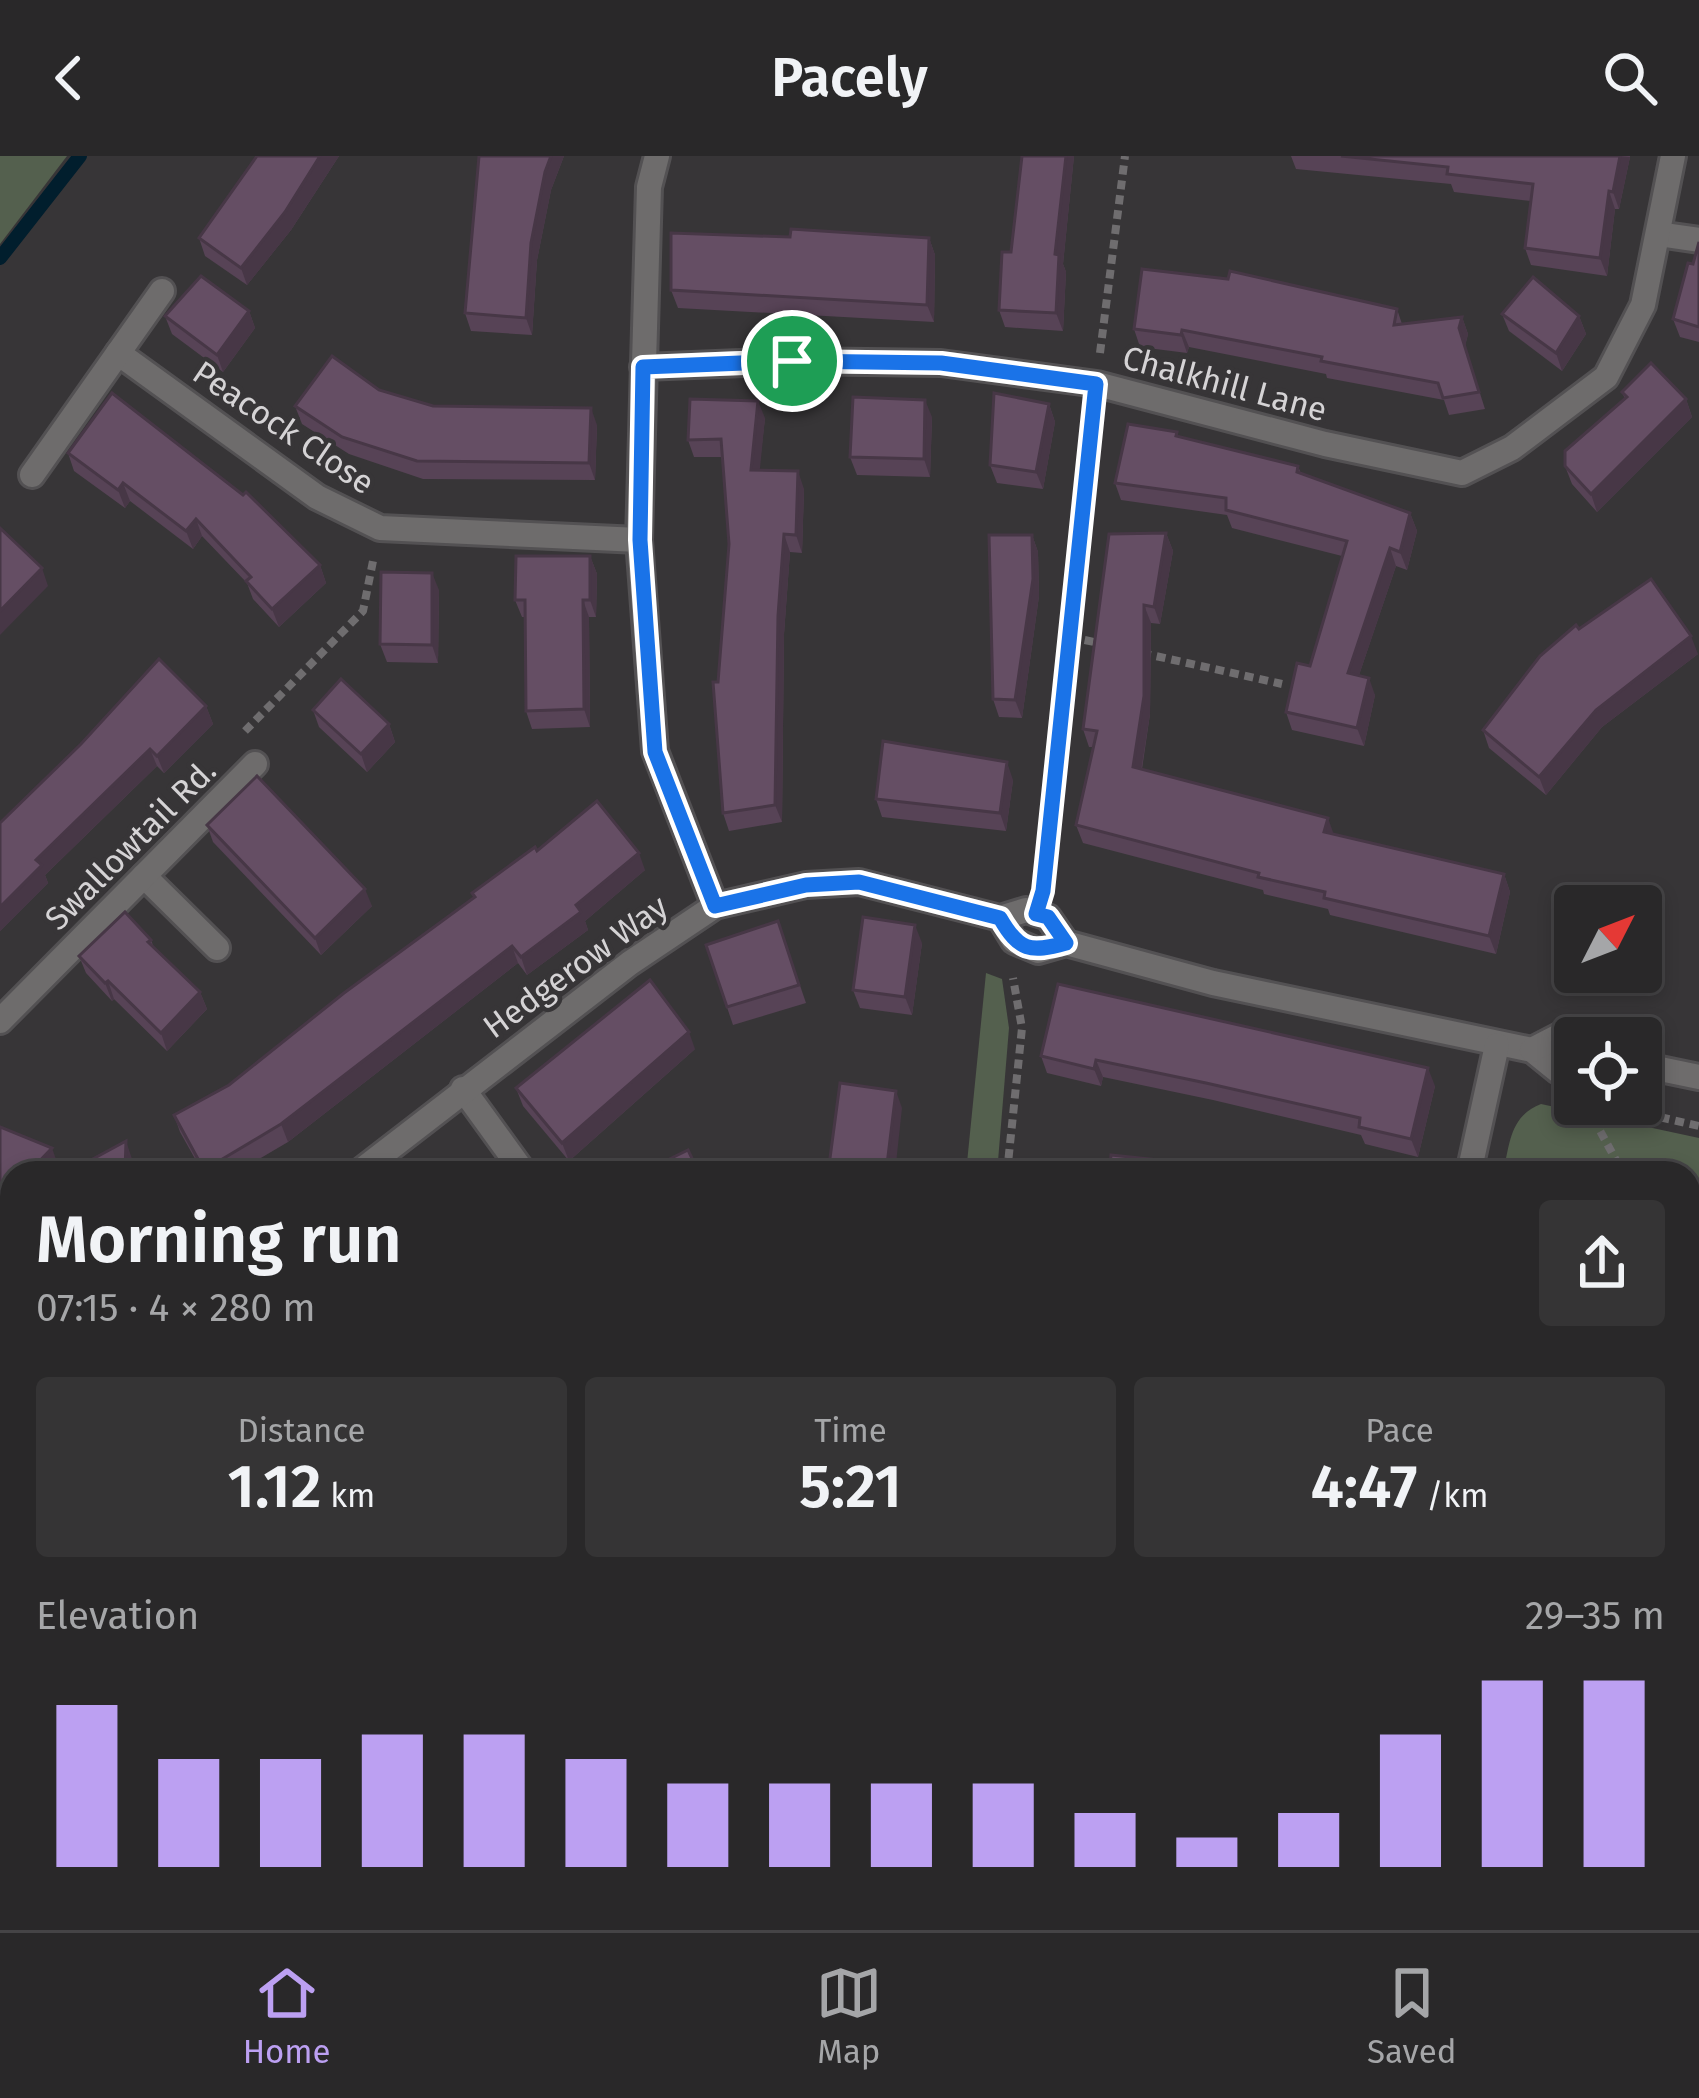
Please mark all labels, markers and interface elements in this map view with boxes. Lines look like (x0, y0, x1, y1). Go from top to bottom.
icon: back (36, 45, 102, 111)
icon: search (1597, 45, 1663, 111)
text: Pacely (771, 46, 928, 110)
pin (741, 310, 843, 412)
icon: arrive (759, 328, 825, 394)
street label: Chalkhill Lane (1118, 337, 1331, 430)
street label: Peacock Close (185, 353, 382, 503)
street label: Swallowtail Rd. (37, 751, 225, 939)
north arrow (1554, 885, 1662, 993)
map controls (1554, 885, 1662, 1125)
street label: Hedgerow Way (476, 887, 676, 1047)
button: locate (1554, 1017, 1662, 1125)
text: Morning run (36, 1200, 402, 1279)
button: share (1539, 1200, 1665, 1326)
text: 07:15 · 4 × 280 m (36, 1285, 316, 1331)
text: Distance (237, 1411, 366, 1451)
text: Time (814, 1411, 887, 1451)
text: Pace (1365, 1411, 1434, 1451)
text: 1.12 (228, 1451, 321, 1523)
text: 5:21 (799, 1451, 902, 1523)
text: 4:47 (1310, 1451, 1417, 1523)
text: km (321, 1476, 375, 1516)
text: /km (1417, 1476, 1489, 1516)
text: Elevation (36, 1593, 199, 1639)
text: 29–35 m (1525, 1593, 1665, 1639)
tab: Home (243, 1960, 331, 2072)
tab: Map (816, 1960, 882, 2072)
tab: Saved (1367, 1960, 1456, 2072)

